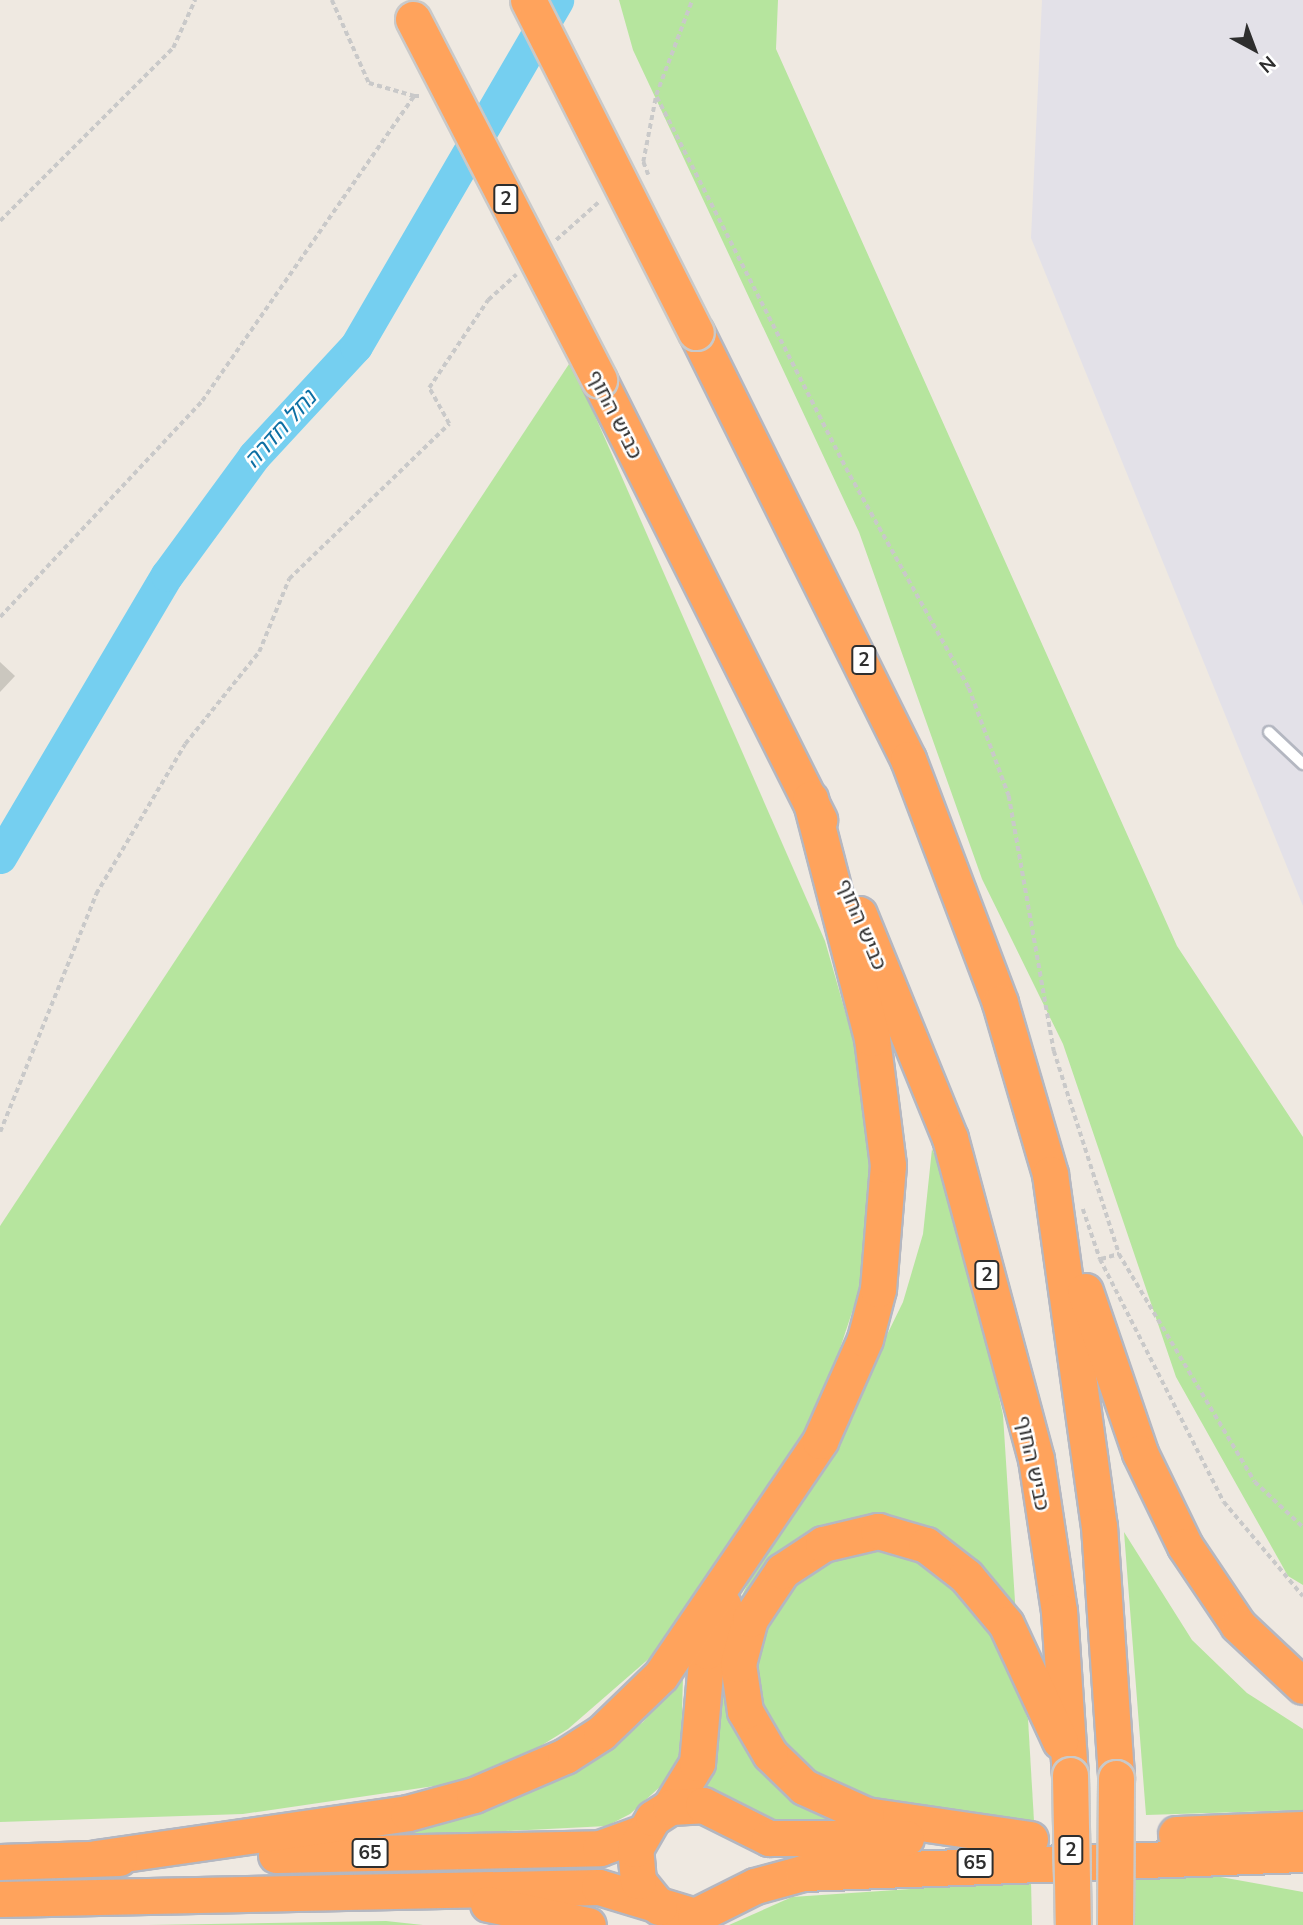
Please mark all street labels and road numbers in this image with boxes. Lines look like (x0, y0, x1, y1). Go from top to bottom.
road number: 2 (492, 183, 520, 214)
street label: כביש החוף (583, 365, 649, 463)
road number: 2 (850, 645, 878, 676)
street label: כביש החוף (833, 875, 893, 973)
road number: 2 (973, 1260, 1001, 1290)
street label: כביש החוף (1012, 1413, 1056, 1513)
road number: 2 (1057, 1834, 1085, 1866)
road number: 65 (351, 1838, 389, 1868)
road number: 65 (956, 1848, 994, 1879)

